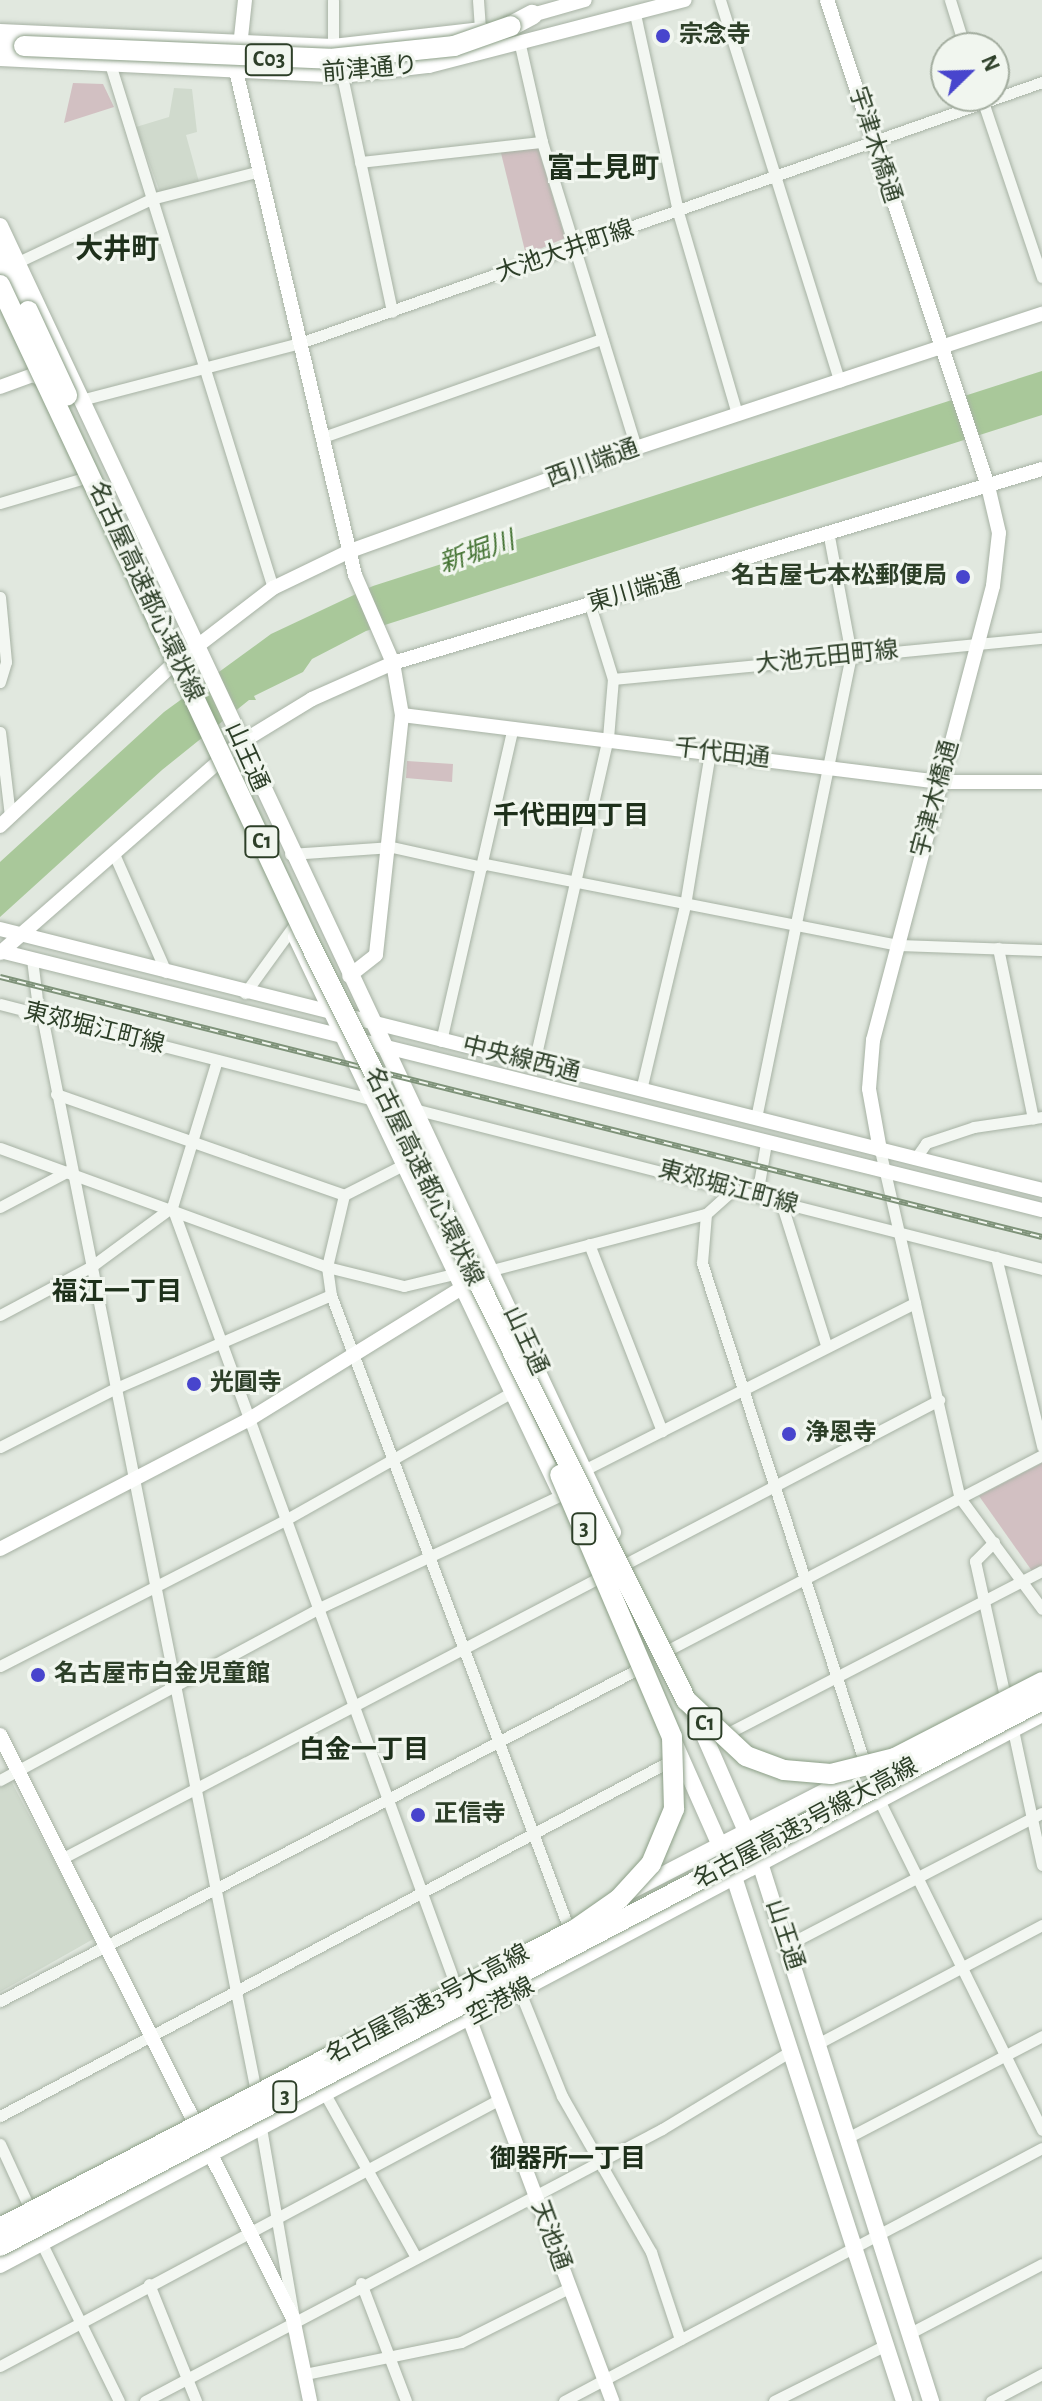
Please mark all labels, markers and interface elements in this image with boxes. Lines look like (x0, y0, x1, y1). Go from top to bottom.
place label: 宗念寺 (679, 22, 751, 50)
marker: 宗念寺 (654, 27, 672, 45)
north arrow (930, 32, 1010, 112)
road number: C03 (243, 42, 295, 78)
street label: 前津通り (321, 51, 419, 89)
text: N (977, 52, 1003, 75)
street label: 宇津木橋通 (842, 83, 906, 207)
district label: 富士見町 (547, 152, 659, 186)
street label: 大池大井町線 (492, 215, 638, 289)
district label: 大井町 (75, 233, 159, 267)
street label: 西川端通 (543, 434, 643, 494)
street label: 名古屋高速都心環状線 (81, 477, 209, 707)
water label: 新堀川 (435, 526, 519, 580)
place label: 名古屋七本松郵便局 (731, 563, 947, 591)
street label: 東川端通 (585, 565, 685, 619)
marker: 名古屋七本松郵便局 (954, 568, 972, 586)
street label: 大池元田町線 (754, 636, 900, 680)
street label: 山王通 (218, 718, 274, 796)
street label: 千代田通 (673, 734, 771, 774)
street label: 宇津木橋通 (907, 737, 965, 861)
district label: 千代田四丁目 (493, 801, 649, 833)
road number: C1 (244, 824, 280, 860)
street label: 東郊堀江町線 (21, 998, 167, 1060)
street label: 中央線西通 (459, 1032, 583, 1088)
street label: 名古屋高速都心環状線 (357, 1063, 489, 1291)
street label: 東郊堀江町線 (655, 1155, 801, 1221)
district label: 福江一丁目 (52, 1277, 182, 1309)
street label: 山王通 (497, 1302, 553, 1380)
place label: 光圓寺 (210, 1370, 282, 1398)
marker: 光圓寺 (185, 1375, 203, 1393)
place label: 浄恩寺 (805, 1420, 877, 1448)
marker: 浄恩寺 (780, 1425, 798, 1443)
road number: 3 (570, 1511, 598, 1547)
place label: 名古屋市白金児童館 (54, 1661, 270, 1689)
marker: 名古屋市白金児童館 (29, 1666, 47, 1684)
road number: C1 (687, 1706, 723, 1742)
district label: 白金一丁目 (299, 1735, 429, 1767)
street label: 名古屋高速3号線大高線 (689, 1753, 923, 1895)
place label: 正信寺 (434, 1801, 506, 1829)
marker: 正信寺 (409, 1806, 427, 1824)
street label: 山王通 (759, 1896, 809, 1974)
street label: 名古屋高速3号大高線 (322, 1939, 534, 2071)
street label: 空港線 (462, 1972, 540, 2032)
road number: 3 (271, 2079, 299, 2115)
district label: 御器所一丁目 (490, 2144, 646, 2176)
street label: 天池通 (524, 2197, 576, 2275)

